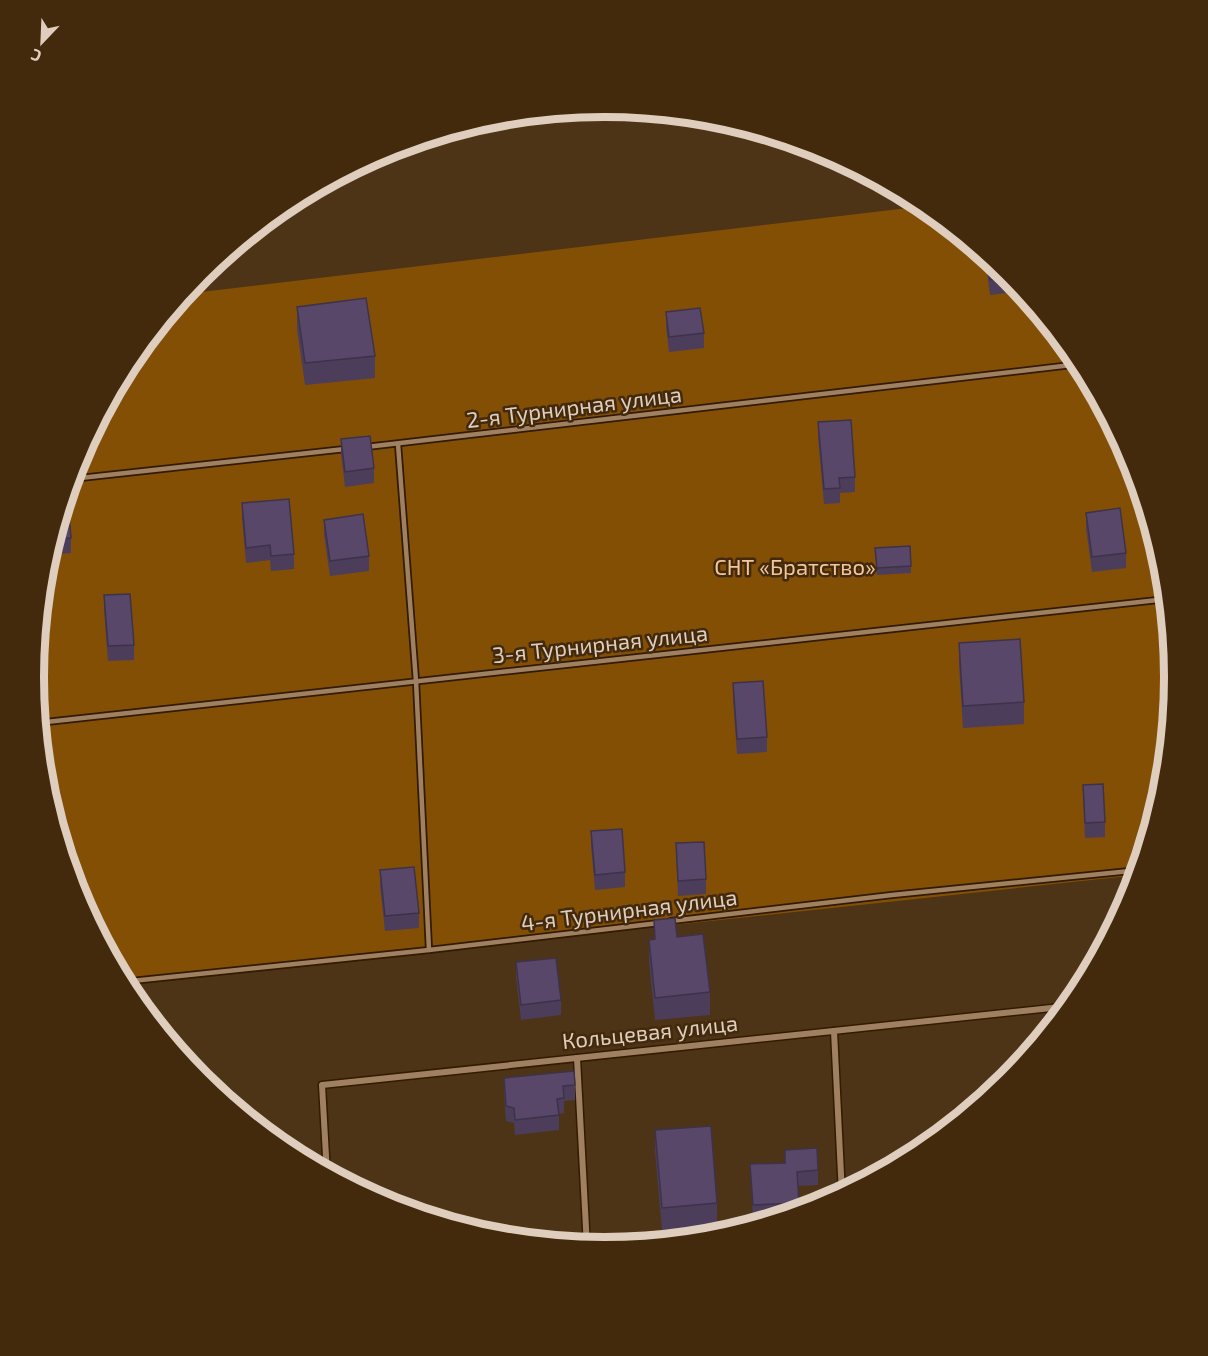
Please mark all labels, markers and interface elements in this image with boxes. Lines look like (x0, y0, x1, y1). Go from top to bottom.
north arrow (12, 12, 72, 72)
text: С (28, 46, 44, 67)
street label: 2-я Турнирная улица (465, 380, 683, 433)
park label: СНТ «Братство» (714, 553, 876, 579)
street label: 3-я Турнирная улица (491, 619, 709, 668)
street label: 4-я Турнирная улица (519, 883, 739, 936)
street label: Кольцевая улица (561, 1009, 739, 1054)

